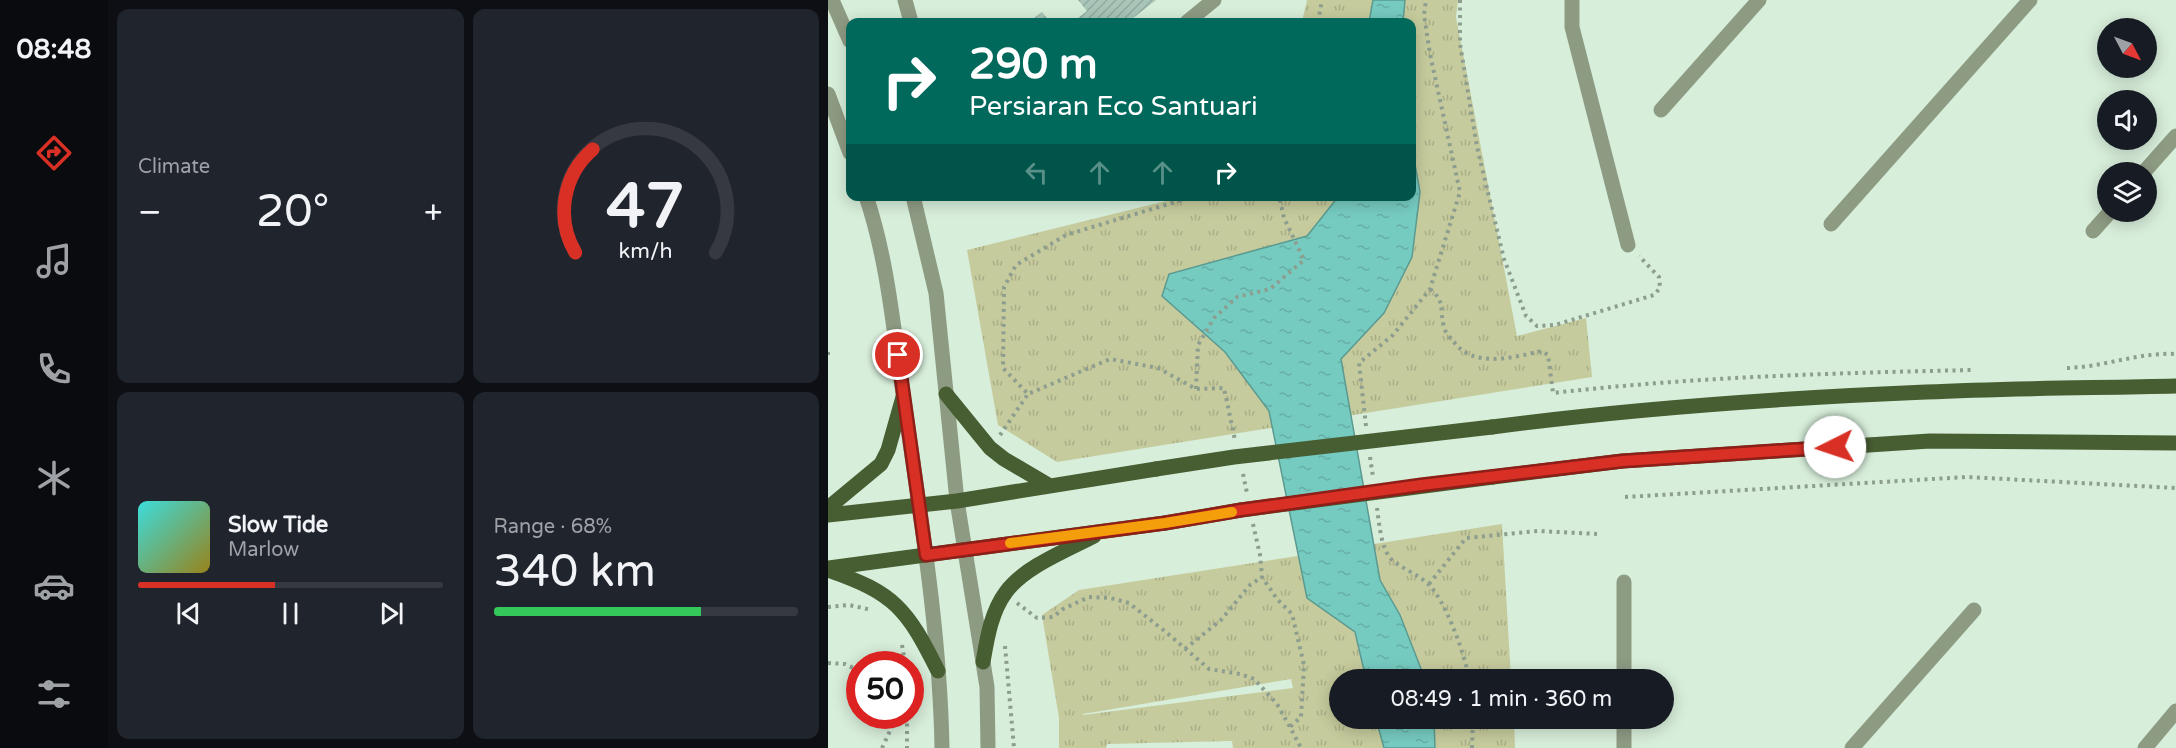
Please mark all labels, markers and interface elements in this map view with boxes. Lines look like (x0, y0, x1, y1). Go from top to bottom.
north arrow (2097, 18, 2157, 78)
map controls (2097, 18, 2157, 222)
text: 08:48 (17, 33, 91, 66)
text: 290 m (969, 39, 1098, 90)
icon: right (870, 42, 948, 120)
text: Persiaran Eco Santuari (969, 90, 1258, 123)
button: sound (2097, 90, 2157, 150)
icon: directions (33, 132, 75, 174)
text: Climate (138, 155, 210, 179)
icon: left (1020, 156, 1053, 189)
icon: ahead (1083, 156, 1116, 189)
icon: ahead (1146, 156, 1179, 189)
icon: right (1209, 156, 1242, 189)
button: layers (2097, 162, 2157, 222)
text: 47 (607, 170, 685, 245)
text: 20° (256, 185, 329, 239)
text: − (138, 193, 162, 232)
text: + (424, 193, 442, 232)
text: km/h (619, 238, 673, 264)
icon: music (33, 240, 75, 282)
pin (872, 329, 923, 380)
icon: arrive (881, 338, 914, 371)
icon: phone (33, 348, 75, 390)
position arrow (1803, 415, 1867, 479)
icon: climate (33, 457, 75, 499)
text: Slow Tide (228, 512, 328, 538)
text: Range · 68% (494, 515, 612, 539)
text: Marlow (228, 538, 299, 562)
text: 340 km (494, 545, 656, 599)
icon: car (33, 565, 75, 607)
icon: previous (172, 597, 205, 630)
icon: pause (274, 597, 307, 630)
icon: next (375, 597, 408, 630)
speed limit sign: 50 (846, 651, 924, 729)
icon: filters (33, 673, 75, 715)
text: 08:49 · 1 min · 360 m (1391, 686, 1612, 712)

